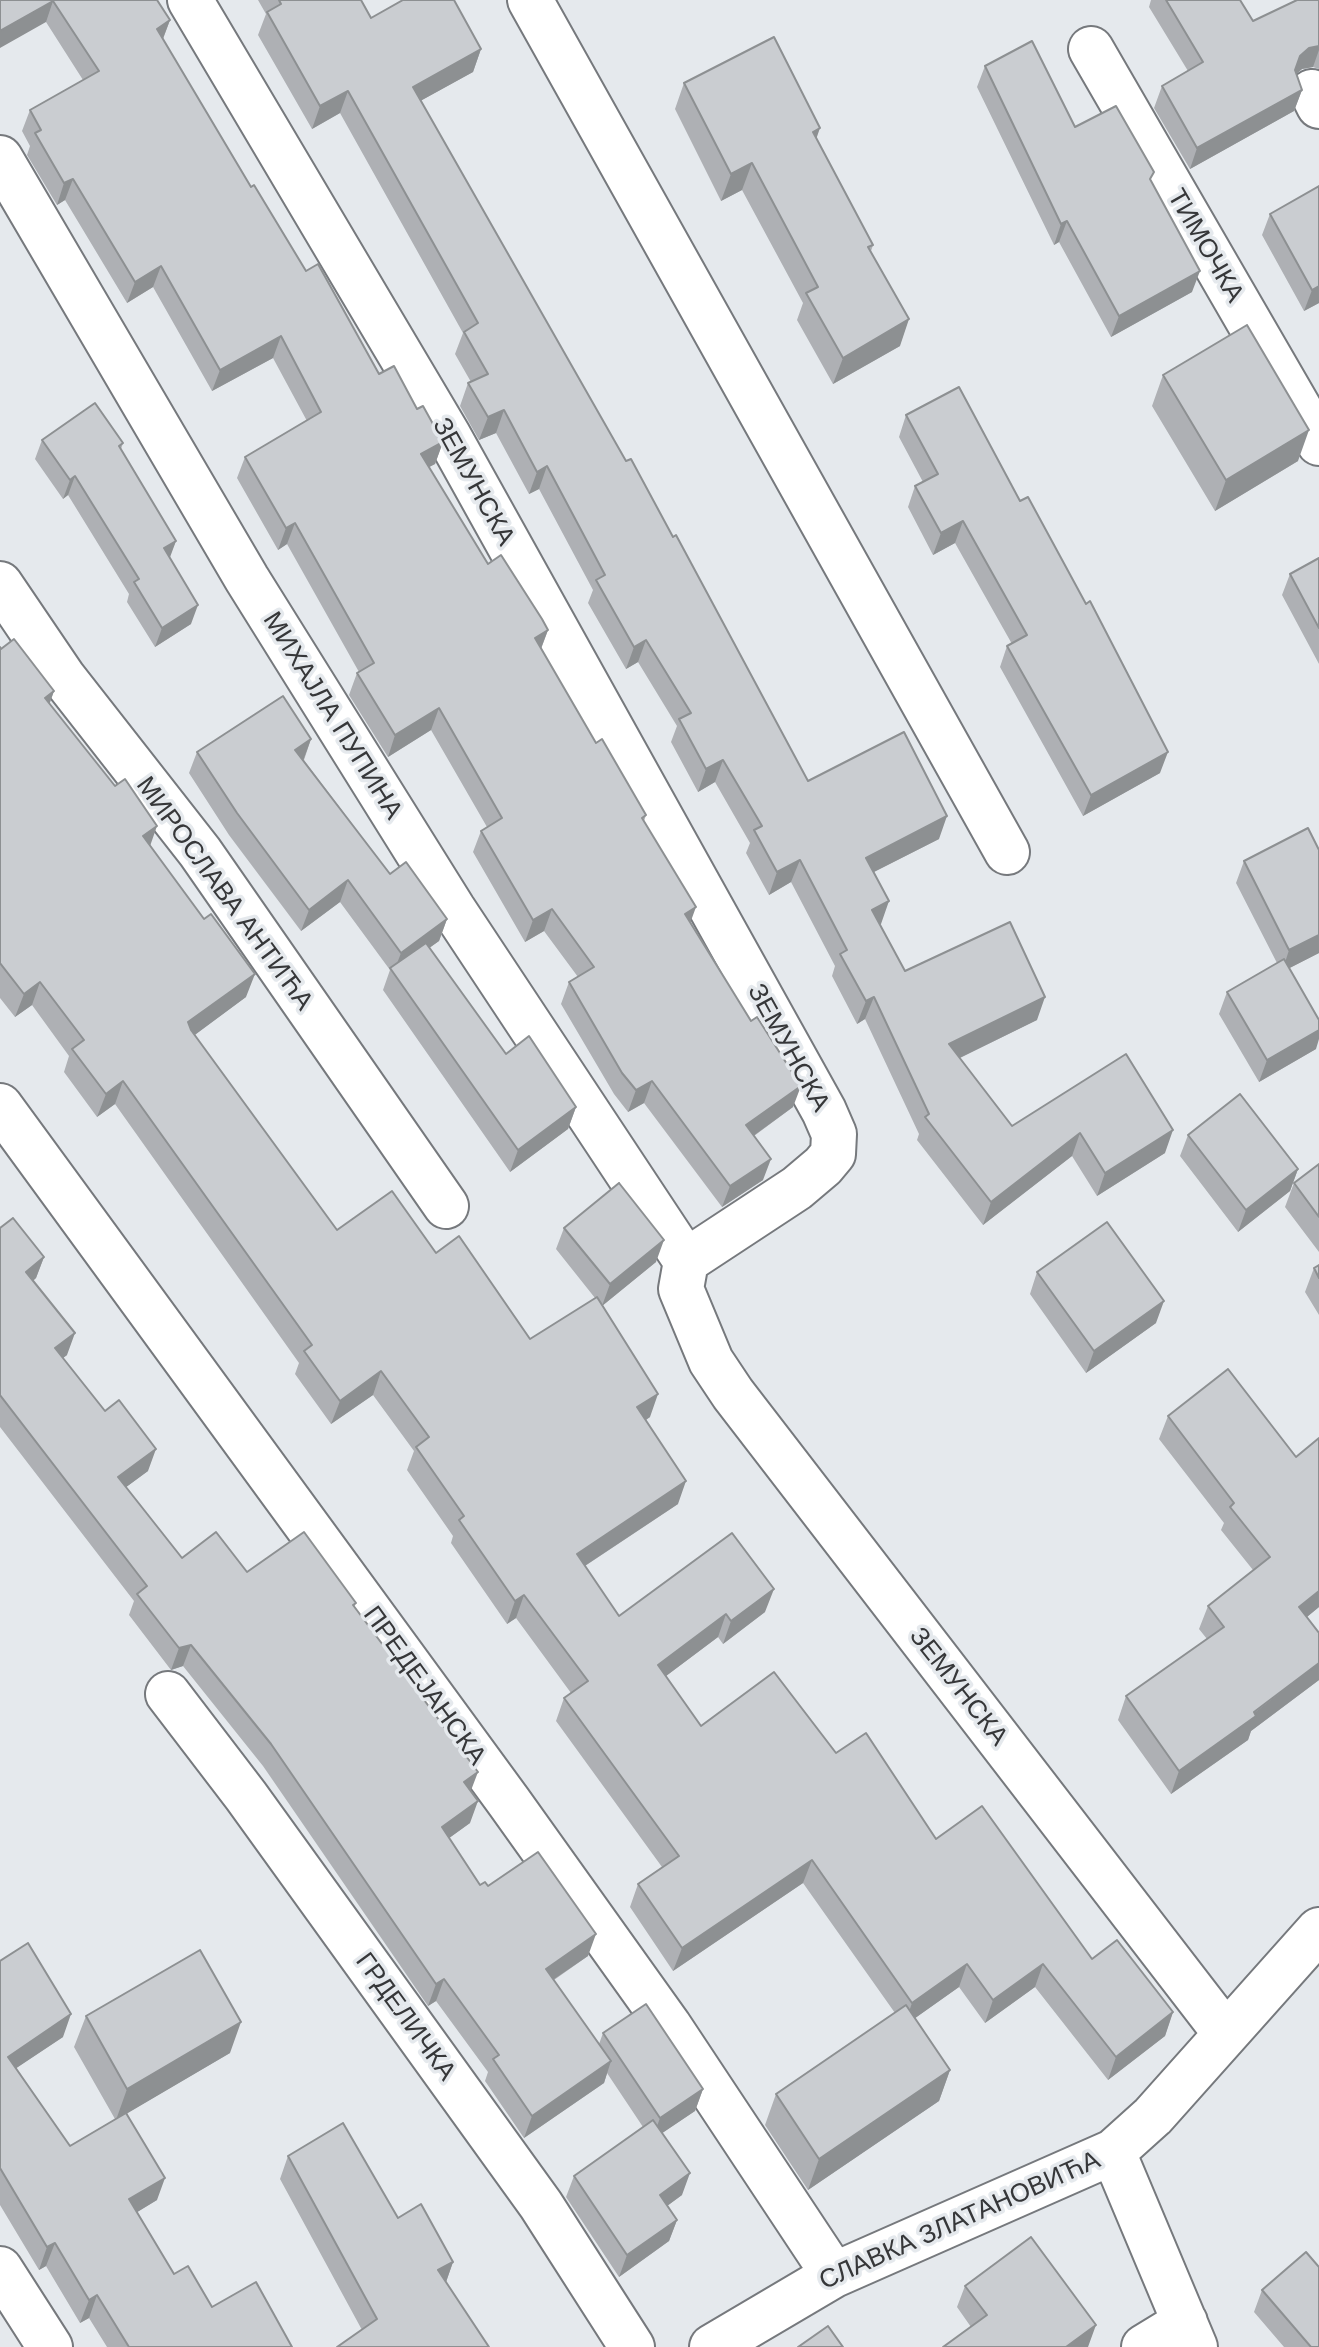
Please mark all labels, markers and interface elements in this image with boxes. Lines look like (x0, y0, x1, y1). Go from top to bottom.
street label: ТИМОЧКА (1160, 184, 1250, 308)
street label: ЗЕМУНСКА (425, 413, 521, 551)
street label: МИХАЈЛА ПУПИНА (256, 607, 408, 825)
street label: МИРОСЛАВА АНТИЋА (129, 771, 319, 1017)
street label: ЗЕМУНСКА (740, 979, 836, 1117)
street label: ПРЕДЕЈАНСКА (356, 1600, 492, 1772)
street label: ЗЕМУНСКА (902, 1622, 1014, 1752)
street label: ГРДЕЛИЧКА (348, 1947, 462, 2087)
street label: СЛАВКА ЗЛАТАНОВИЋА (815, 2145, 1105, 2297)

